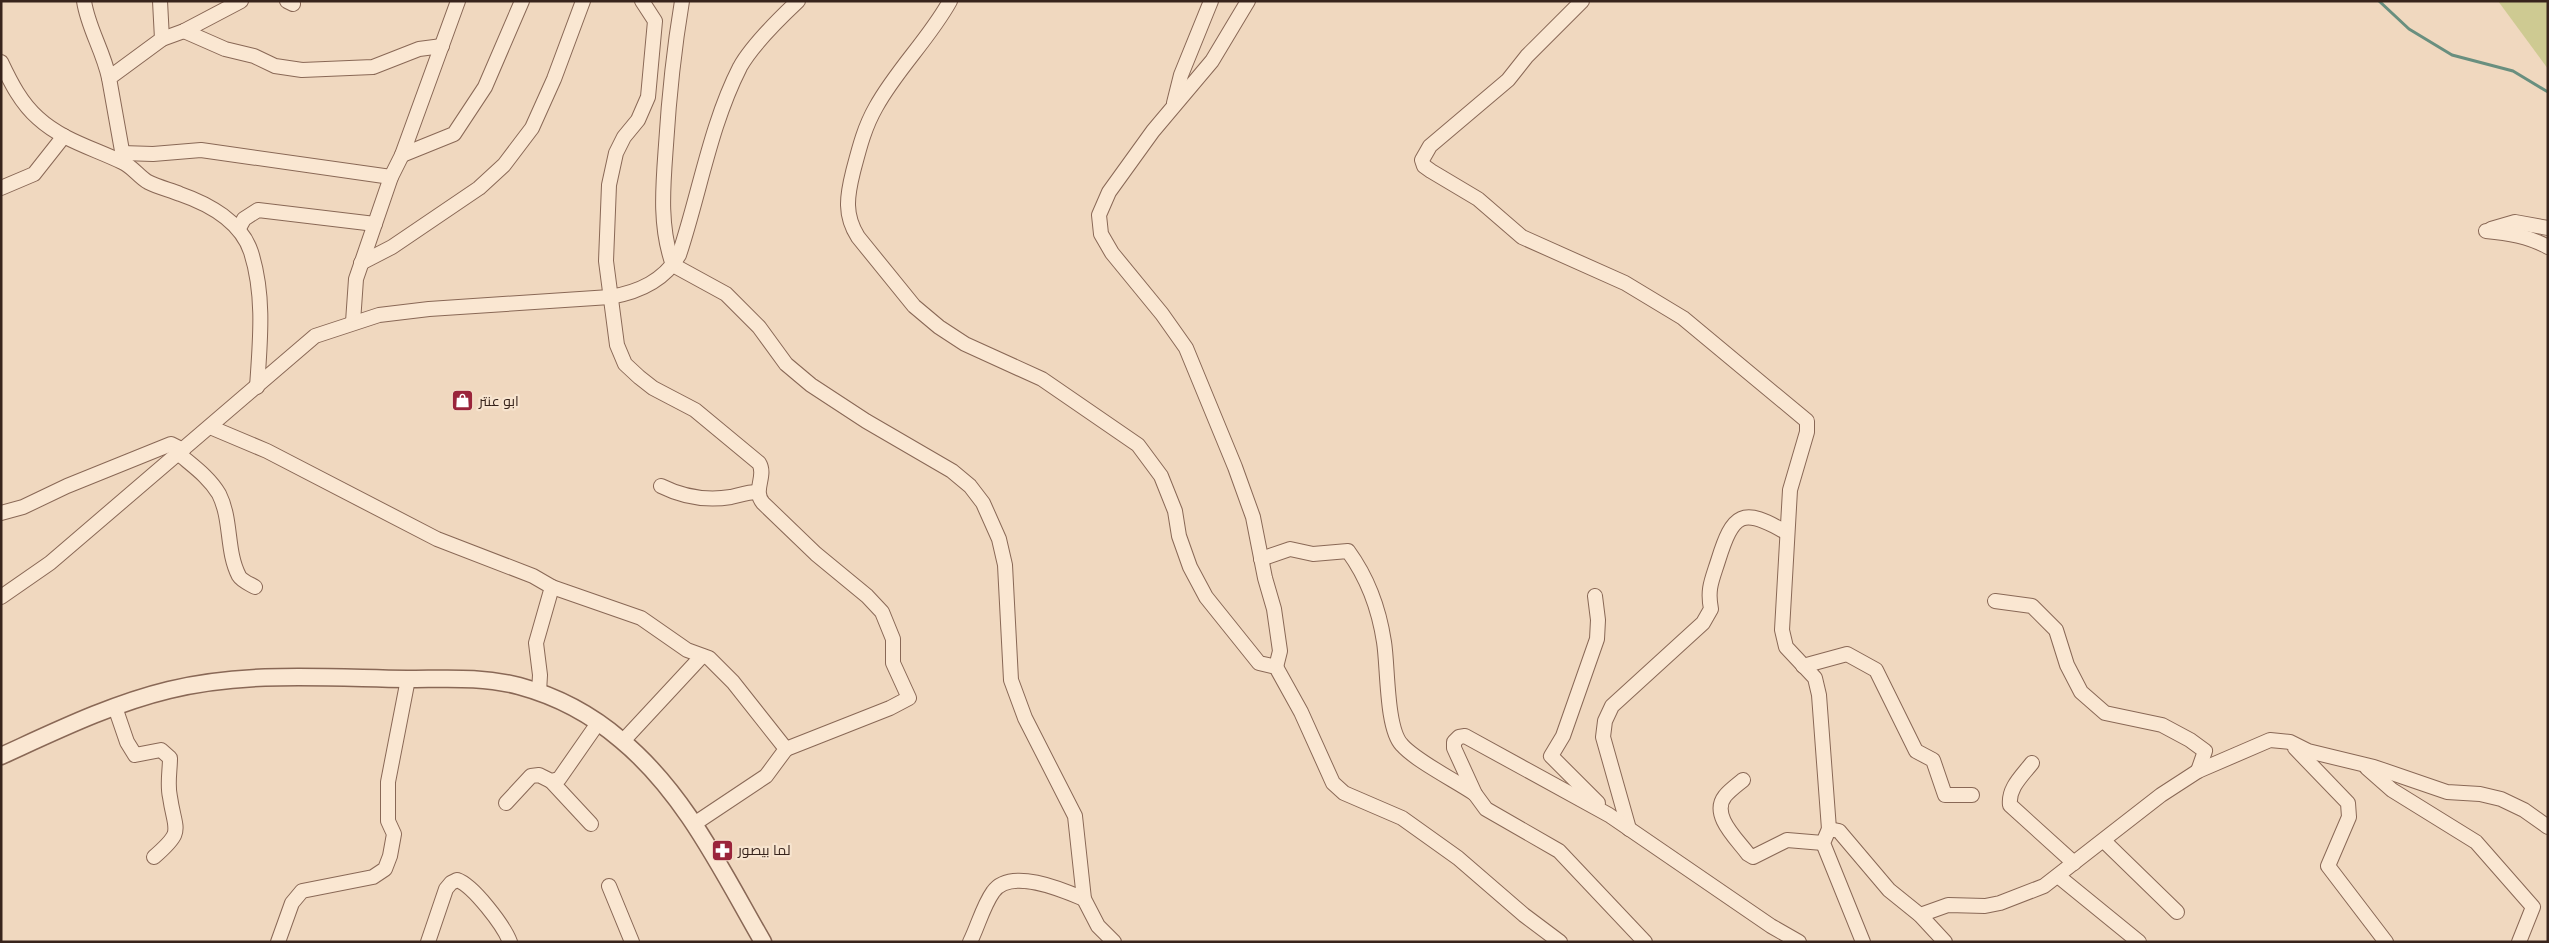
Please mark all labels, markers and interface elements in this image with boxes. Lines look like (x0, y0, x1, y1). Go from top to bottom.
shop icon: ابو عنتر (451, 389, 475, 413)
place label: ابو عنتر (478, 394, 519, 409)
pharmacy icon: لما بيصور (710, 838, 734, 862)
place label: لما بيصور (737, 843, 791, 858)

